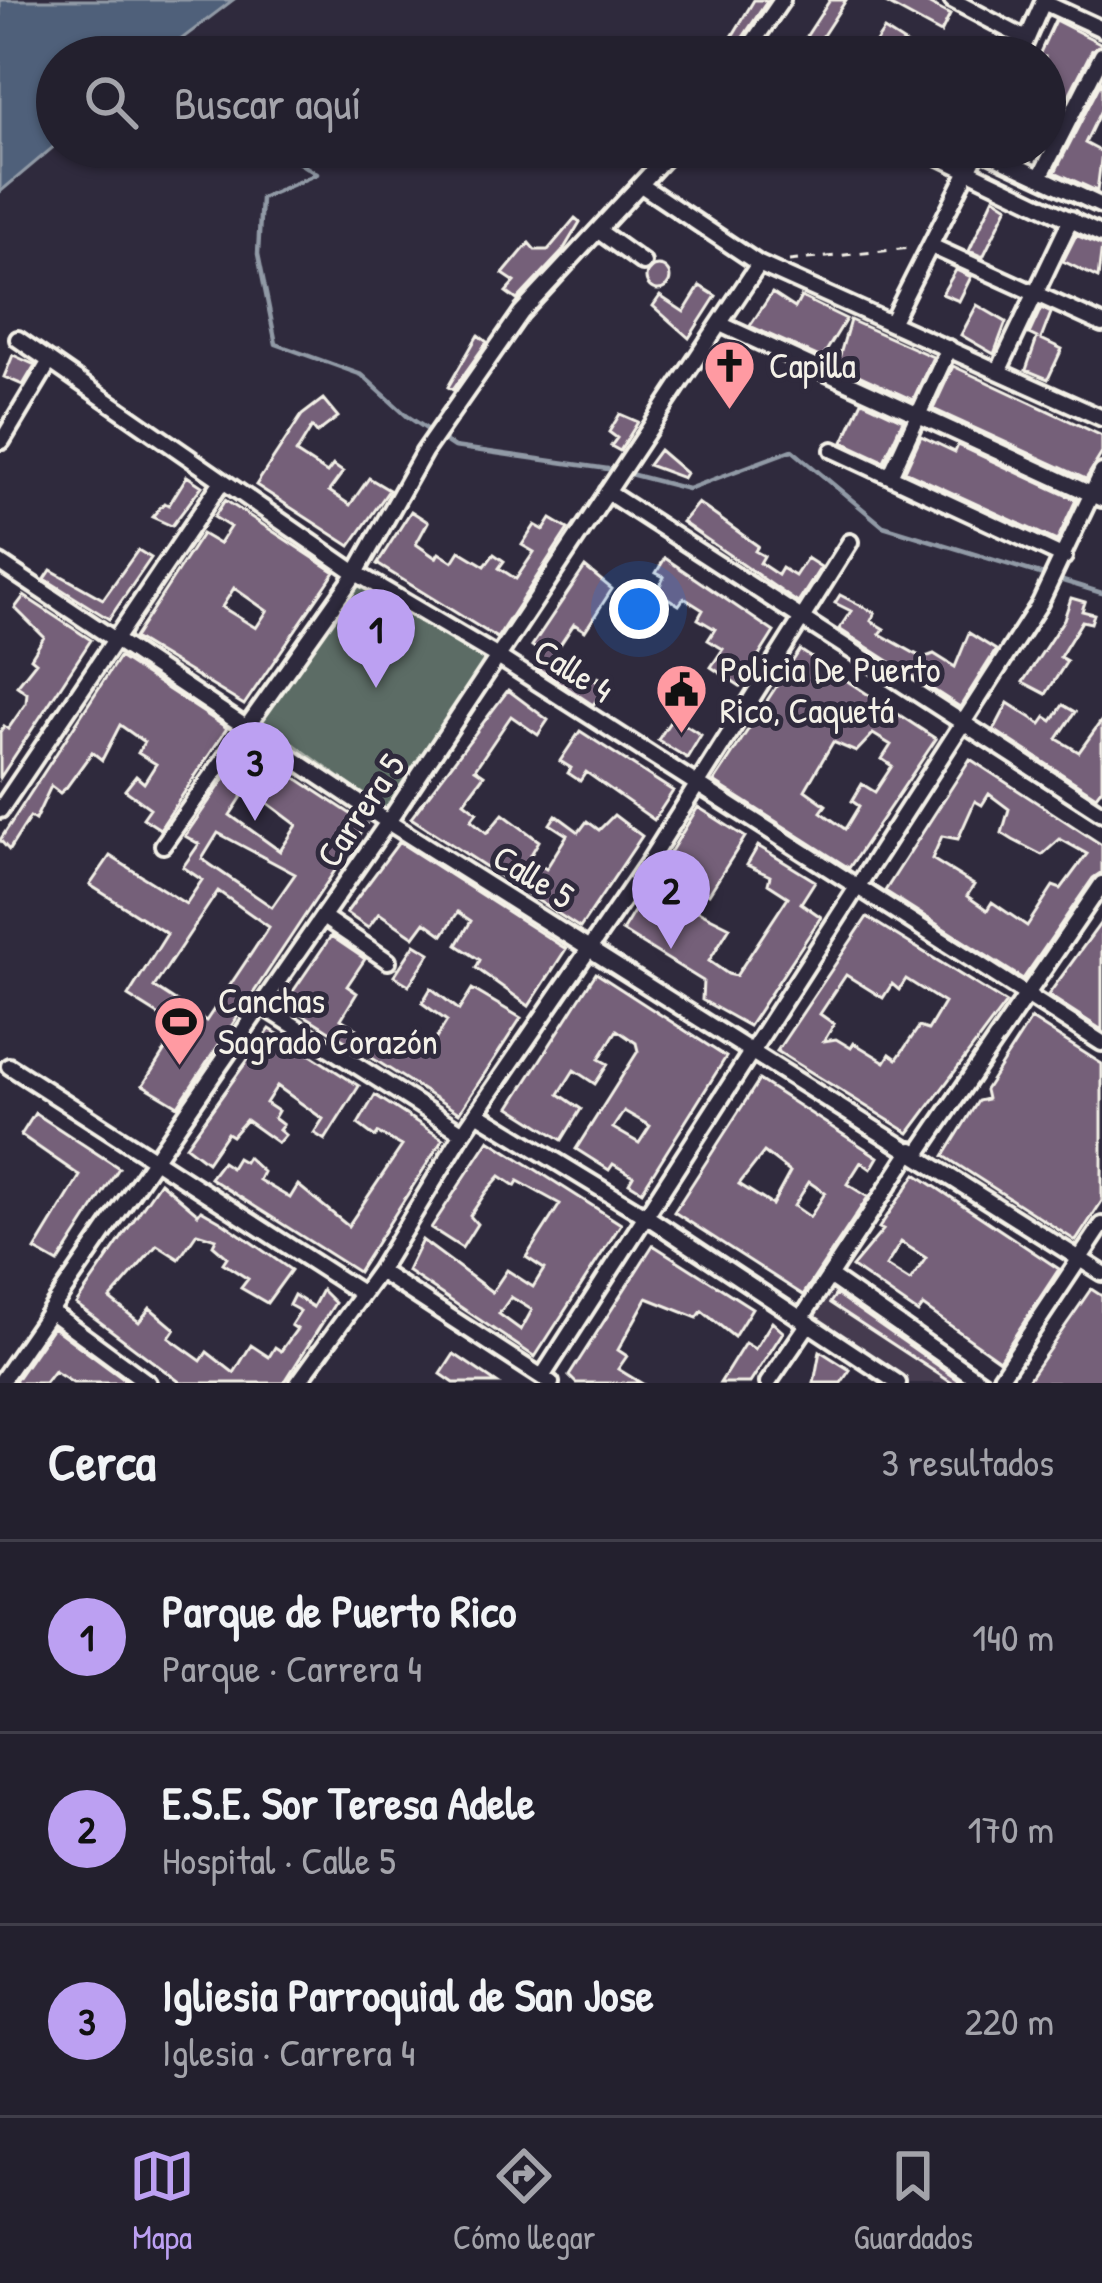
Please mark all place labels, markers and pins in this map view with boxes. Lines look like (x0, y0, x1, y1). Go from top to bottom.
church icon: Capilla (702, 337, 758, 411)
place label: Capilla (769, 340, 856, 389)
pin: 1 (337, 589, 415, 688)
place label: Policia De Puerto Rico, Caquetá (720, 644, 940, 734)
public building icon: Policia De Puerto Rico, Caquetá (653, 662, 709, 736)
pin: 3 (216, 722, 294, 821)
pin: 2 (632, 850, 710, 949)
place label: Canchas Sagrado Corazón (218, 975, 438, 1065)
sports icon: Canchas Sagrado Corazón (151, 993, 207, 1067)

